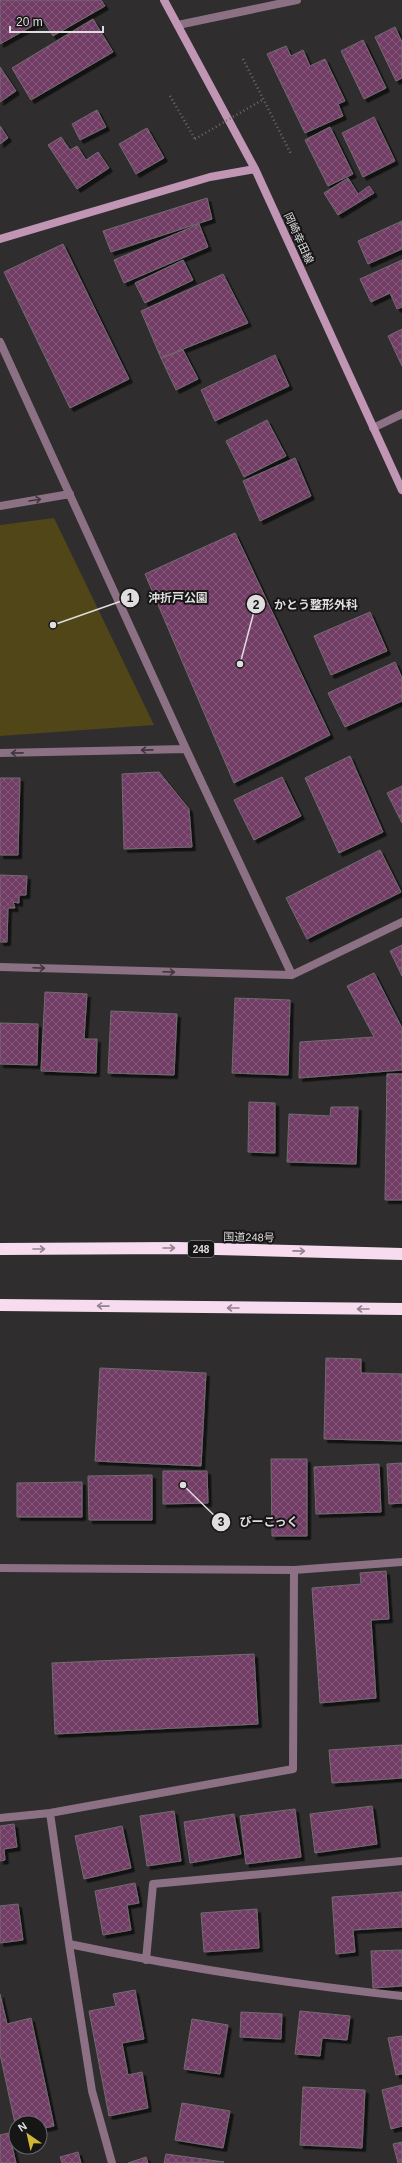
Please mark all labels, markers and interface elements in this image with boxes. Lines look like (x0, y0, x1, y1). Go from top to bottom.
scale bar (10, 8, 103, 34)
text: 20 m (16, 15, 43, 29)
street label: 岡崎幸田線 (282, 211, 316, 265)
one-way arrow (28, 496, 41, 504)
callout: 沖折戸公園 (120, 586, 216, 610)
text: 1 (127, 591, 134, 605)
text: 沖折戸公園 (148, 591, 208, 605)
callout: かとう整形外科 (246, 592, 366, 616)
text: 2 (253, 598, 260, 612)
text: かとう整形外科 (274, 598, 358, 612)
one-way arrow (141, 746, 154, 753)
one-way arrow (11, 749, 24, 756)
one-way arrow (32, 965, 45, 972)
one-way arrow (162, 968, 175, 976)
street label: 国道248号 (223, 1231, 275, 1243)
road number: 248 (188, 1241, 214, 1257)
one-way arrow (162, 1244, 175, 1252)
one-way arrow (32, 1245, 45, 1253)
one-way arrow (292, 1247, 305, 1255)
one-way arrow (97, 1303, 110, 1310)
one-way arrow (227, 1304, 240, 1312)
one-way arrow (357, 1305, 370, 1313)
callout: ぴーこっく (211, 1510, 307, 1534)
text: 3 (218, 1515, 225, 1529)
text: ぴーこっく (239, 1515, 299, 1529)
north arrow (8, 2115, 48, 2155)
text: N (16, 2119, 29, 2134)

